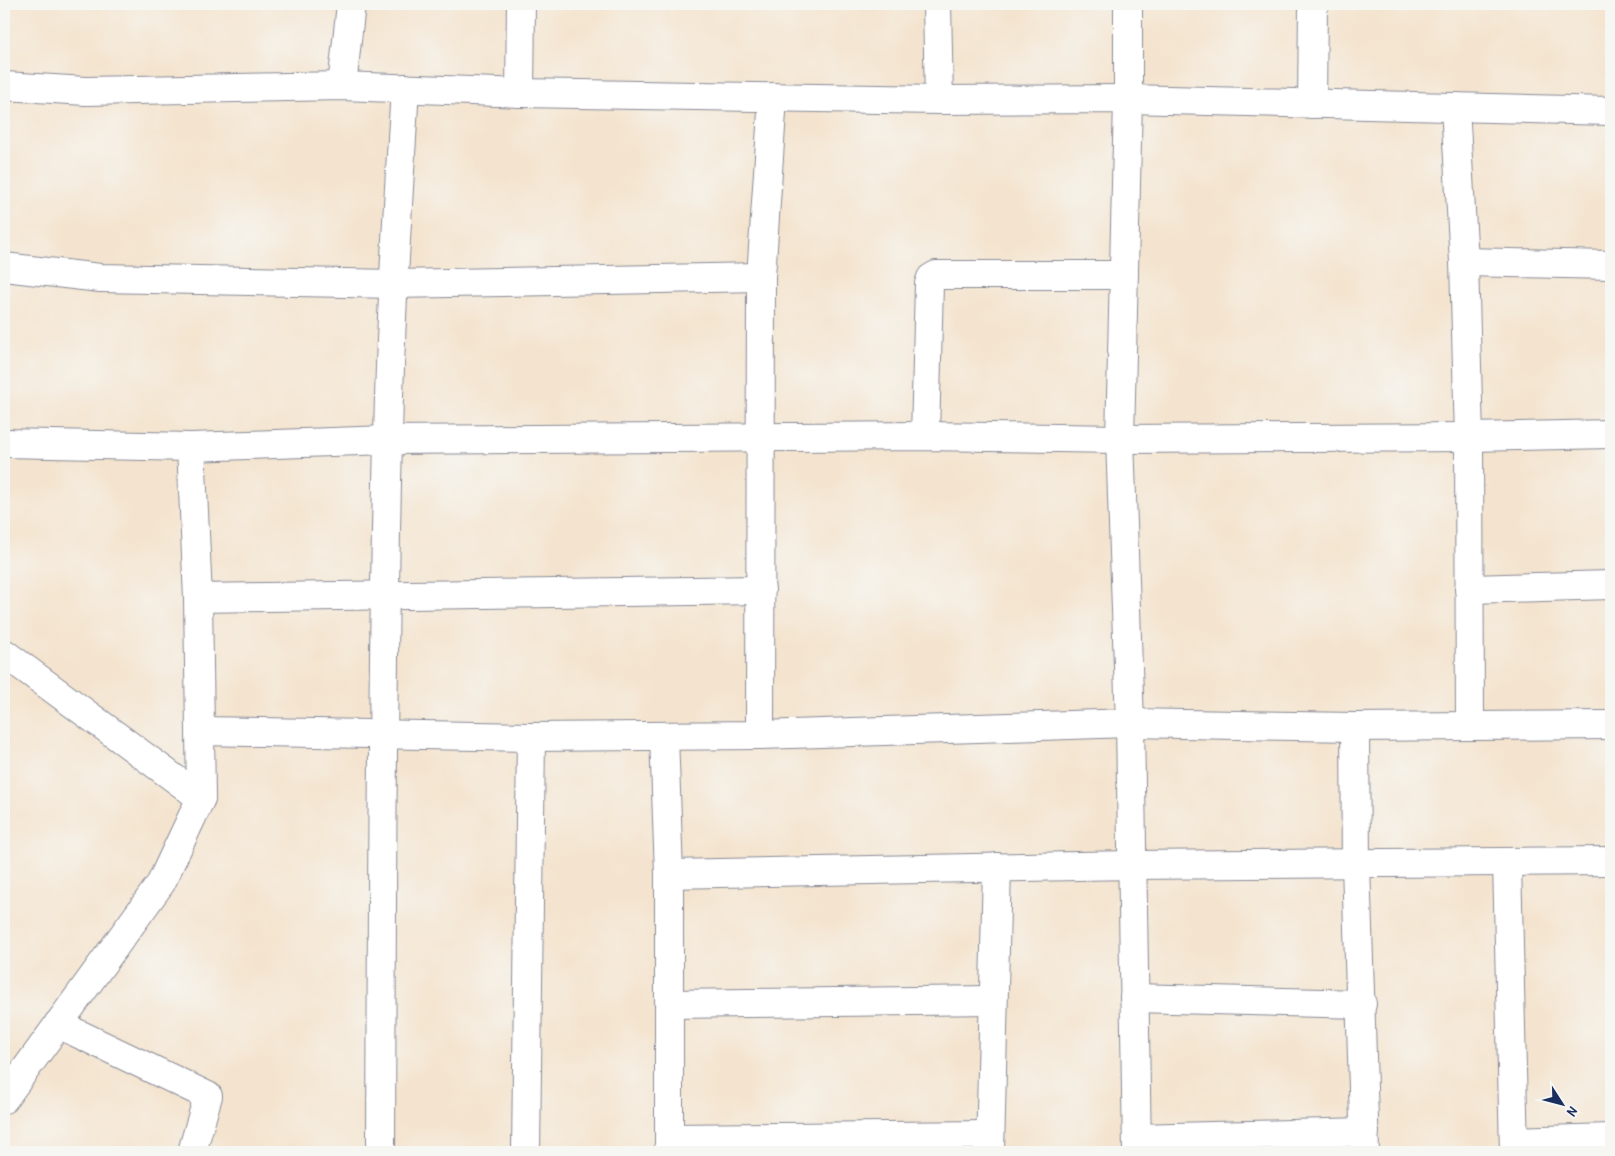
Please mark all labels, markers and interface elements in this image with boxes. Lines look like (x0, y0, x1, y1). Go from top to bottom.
north arrow (1538, 1078, 1588, 1128)
text: N (1563, 1103, 1583, 1121)

